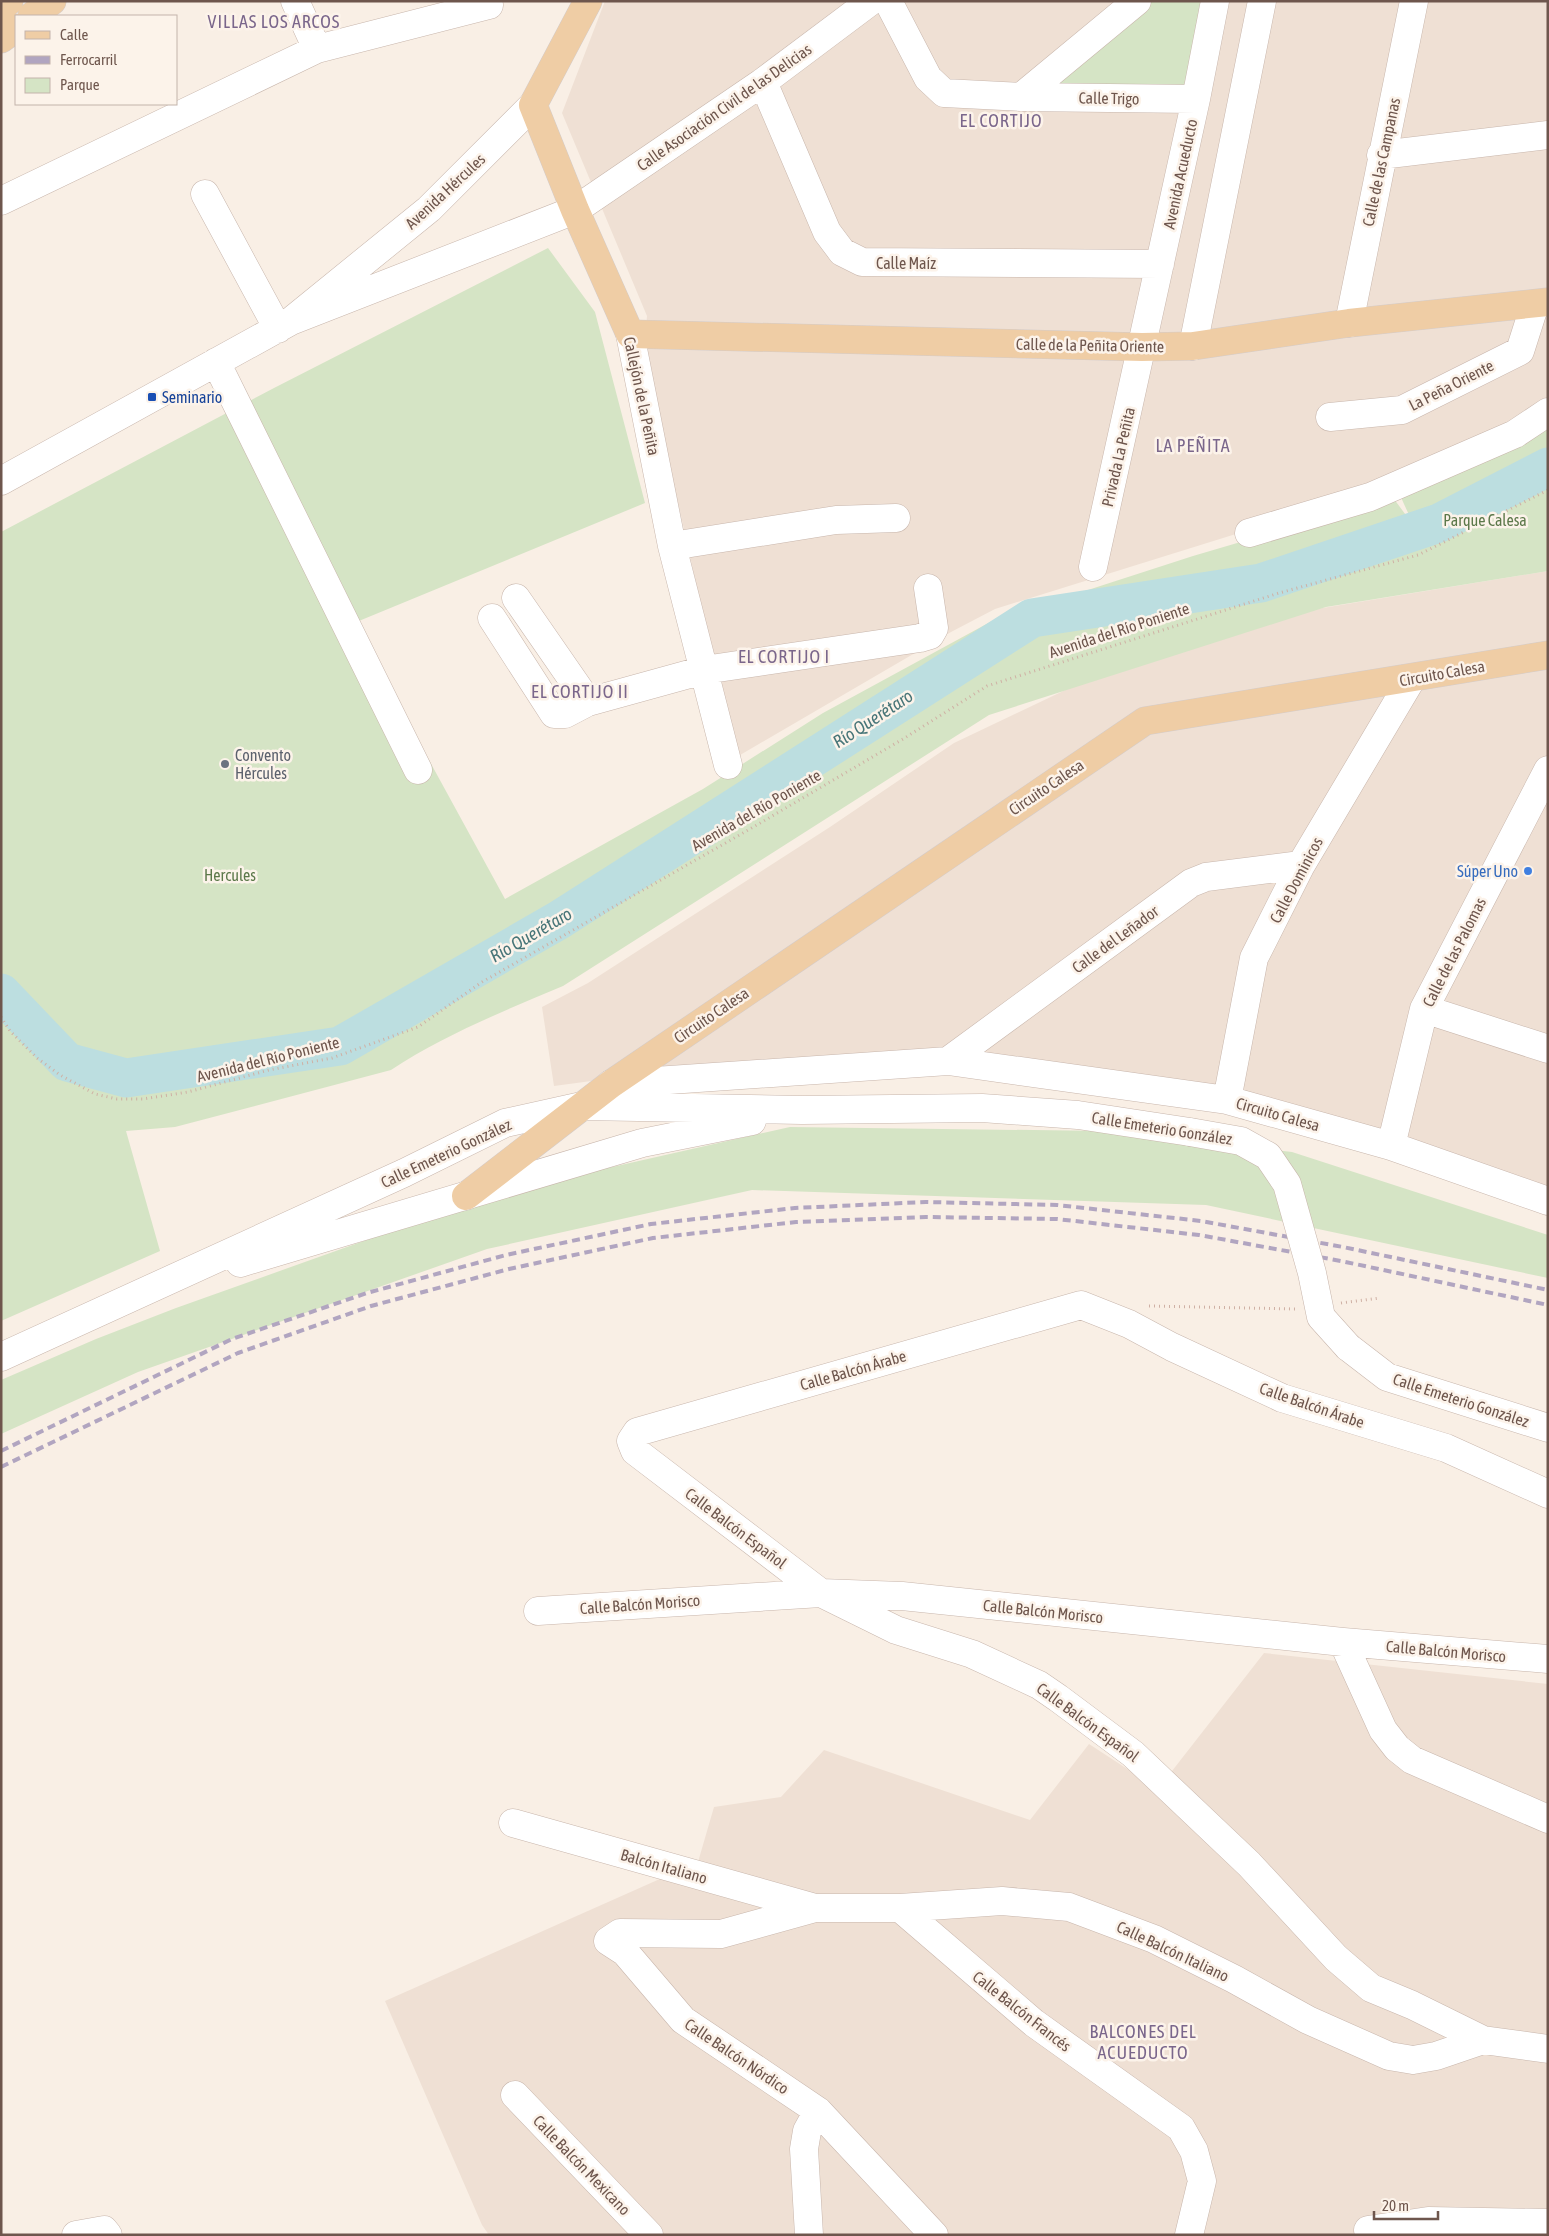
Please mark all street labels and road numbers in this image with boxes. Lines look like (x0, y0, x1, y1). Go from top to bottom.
street label: Calle Asociación Civil de las Delicias (633, 40, 815, 174)
street label: Calle Trigo (1078, 88, 1140, 109)
street label: Calle de las Campanas (1359, 96, 1404, 228)
street label: Avenida Acueducto (1160, 117, 1200, 231)
street label: Avenida Hércules (402, 149, 489, 232)
street label: Calle Maíz (876, 254, 936, 272)
street label: Callejón de la Peñita (620, 335, 663, 457)
street label: Calle de la Peñita Oriente (1016, 335, 1164, 355)
street label: La Peña Oriente (1406, 356, 1496, 414)
street label: Privada La Peñita (1098, 405, 1138, 509)
street label: Avenida del Río Poniente (1047, 599, 1191, 661)
street label: Circuito Calesa (1398, 657, 1486, 689)
street label: Circuito Calesa (1005, 755, 1087, 819)
street label: Avenida del Río Poniente (688, 766, 824, 854)
street label: Calle Dominicos (1266, 834, 1326, 926)
street label: Calle de las Palomas (1419, 894, 1489, 1010)
street label: Calle del Leñador (1068, 902, 1162, 976)
street label: Circuito Calesa (670, 983, 752, 1047)
street label: Avenida del Río Poniente (195, 1033, 341, 1085)
street label: Circuito Calesa (1234, 1093, 1322, 1135)
street label: Calle Emeterio González (1091, 1108, 1234, 1148)
street label: Calle Emeterio González (378, 1115, 514, 1191)
street label: Calle Balcón Árabe (798, 1346, 908, 1394)
street label: Calle Emeterio González (1391, 1370, 1531, 1431)
street label: Calle Balcón Árabe (1257, 1379, 1367, 1431)
street label: Calle Balcón Español (681, 1484, 791, 1573)
street label: Calle Balcón Morisco (579, 1591, 701, 1617)
street label: Calle Balcón Morisco (982, 1596, 1104, 1626)
street label: Calle Balcón Morisco (1385, 1637, 1507, 1665)
street label: Calle Balcón Español (1033, 1679, 1143, 1766)
street label: Balcón Italiano (619, 1845, 709, 1887)
street label: Calle Balcón Italiano (1114, 1917, 1232, 1985)
street label: Calle Balcón Francés (969, 1967, 1075, 2055)
street label: Calle Balcón Nórdico (682, 2015, 792, 2097)
street label: Calle Balcón Mexicano (530, 2111, 634, 2219)

